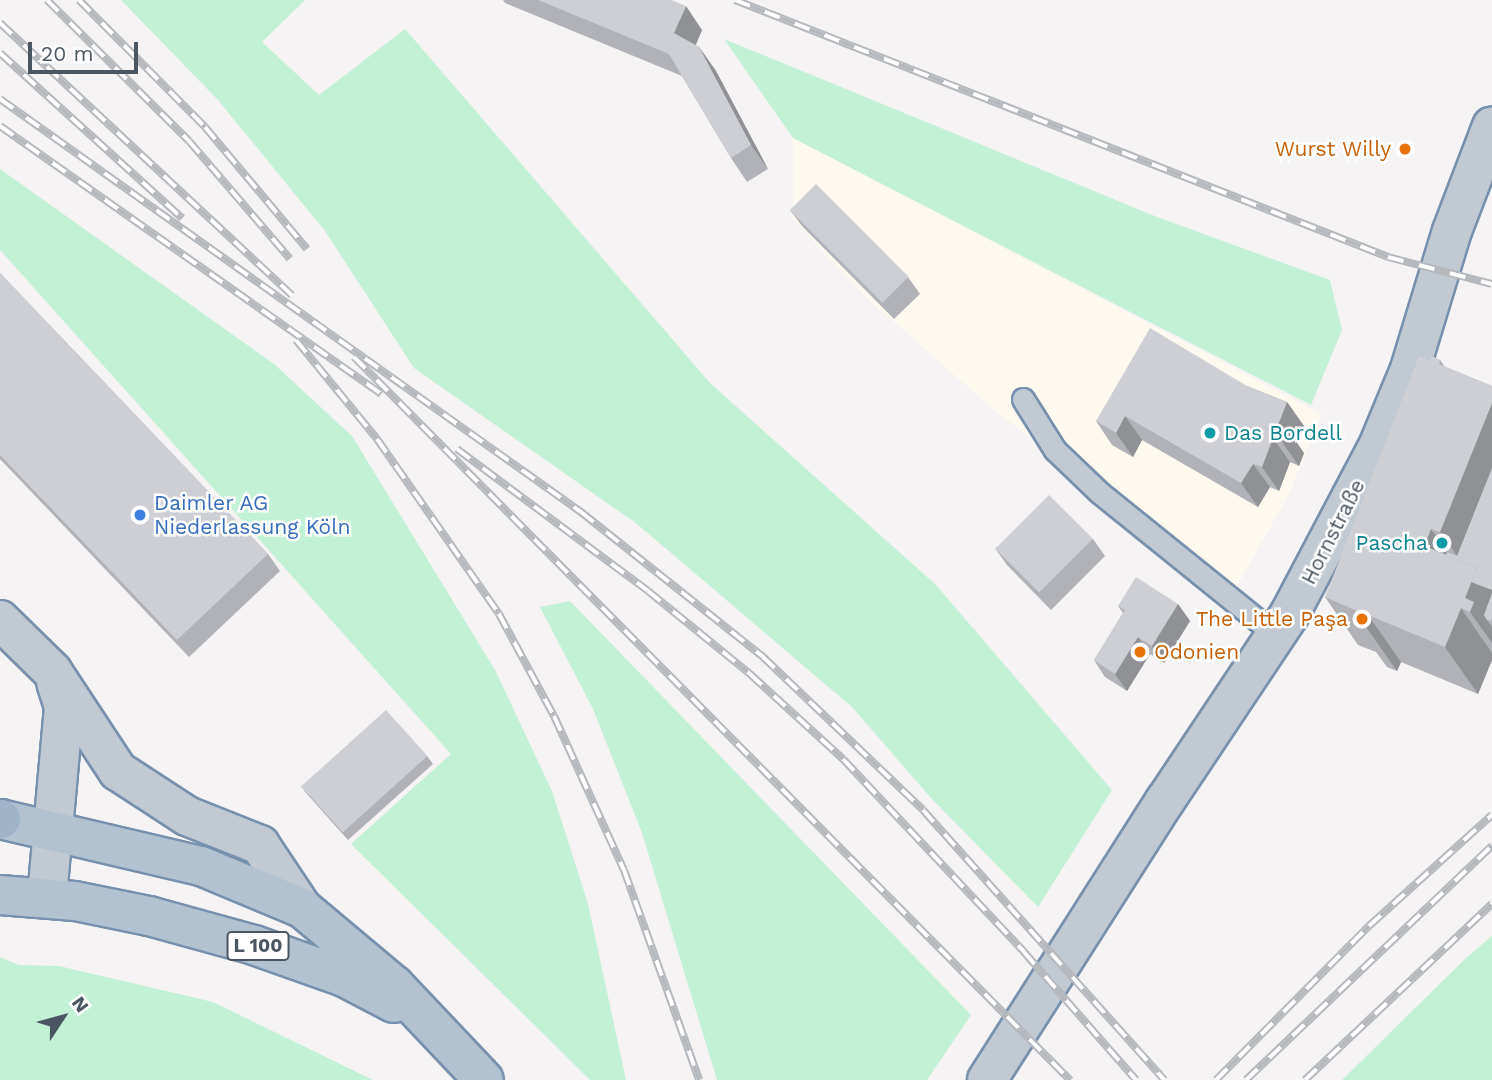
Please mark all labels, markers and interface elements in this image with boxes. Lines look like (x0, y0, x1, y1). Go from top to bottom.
scale bar (32, 28, 142, 72)
text: 20 m (41, 41, 93, 66)
place label: Wurst Willy (1274, 136, 1391, 162)
marker: Wurst Willy (1397, 141, 1413, 157)
place label: Das Bordell (1224, 420, 1342, 446)
marker: Das Bordell (1202, 425, 1218, 441)
street label: Hornstraße (1296, 475, 1370, 589)
place label: Daimler AG Niederlassung Köln (154, 490, 351, 540)
marker: Daimler AG Niederlassung Köln (132, 507, 148, 523)
place label: Pascha (1356, 530, 1428, 556)
marker: Pascha (1434, 535, 1450, 551)
place label: The Little Paşa (1196, 606, 1348, 632)
marker: The Little Paşa (1354, 611, 1370, 627)
place label: Odonien (1154, 639, 1239, 665)
marker: Odonien (1132, 644, 1148, 660)
road number: L 100 (225, 930, 291, 962)
north arrow (28, 982, 98, 1052)
text: N (67, 992, 94, 1017)

